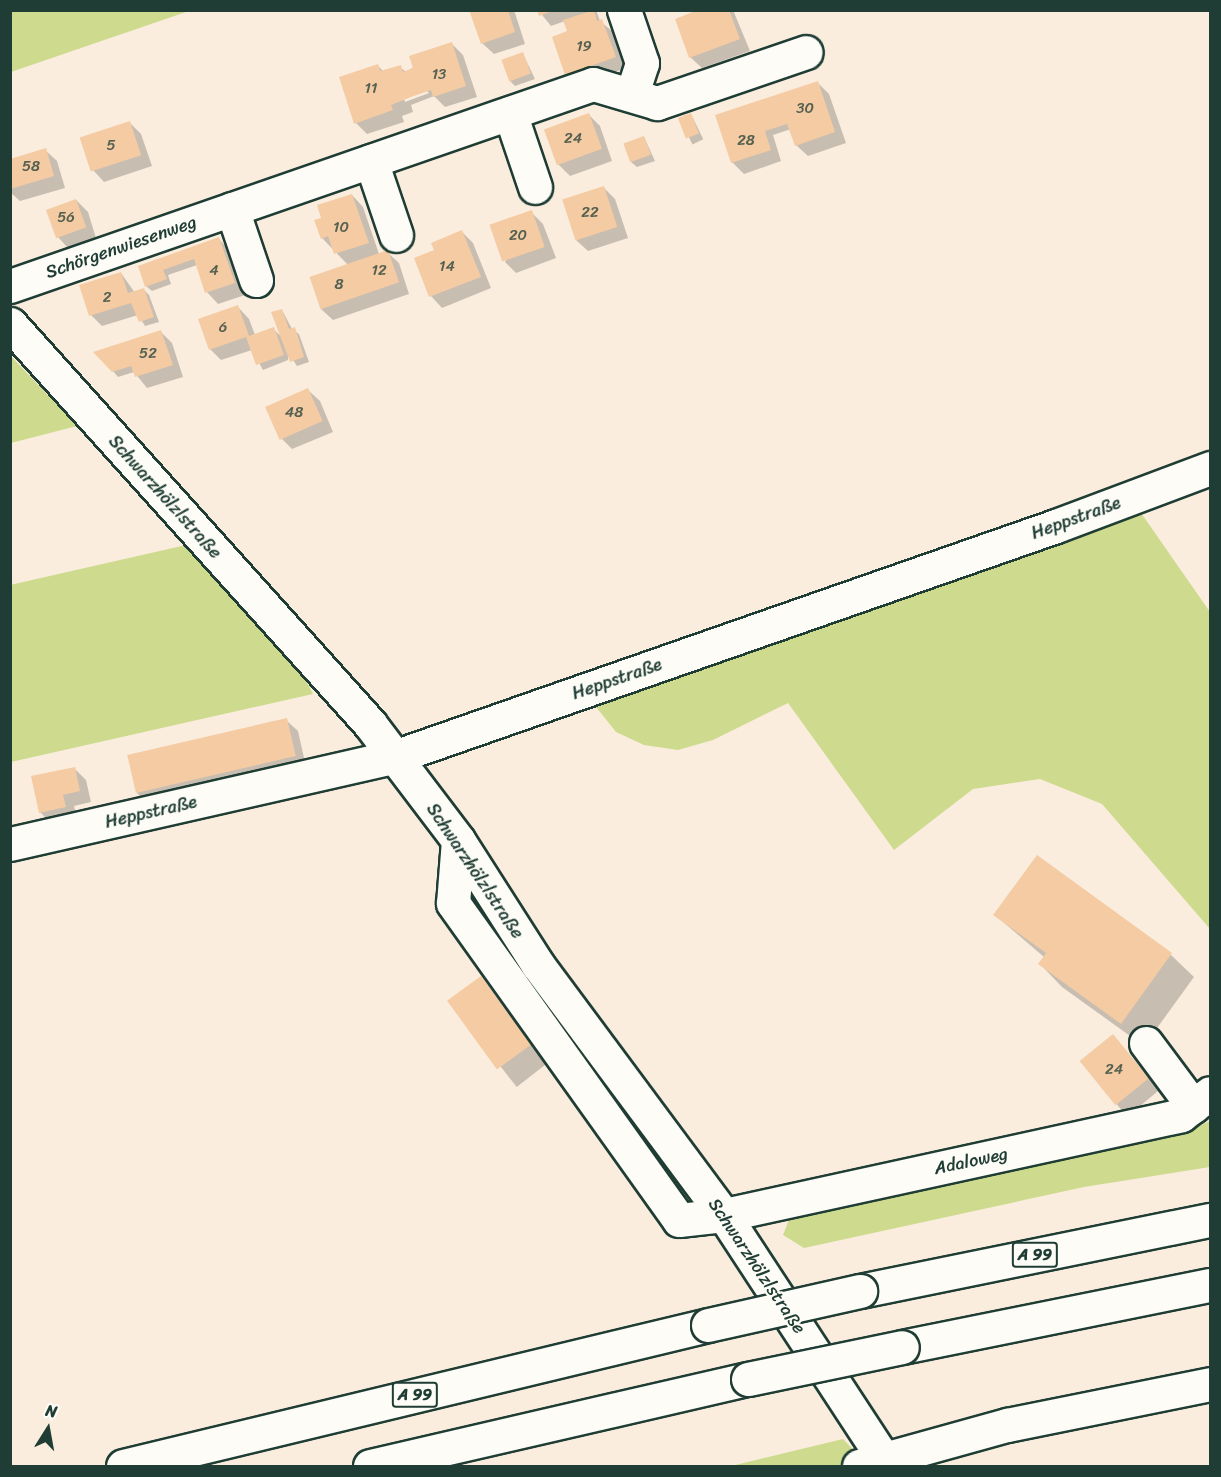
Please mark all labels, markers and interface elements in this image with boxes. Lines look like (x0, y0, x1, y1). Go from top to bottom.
house number: 19 (576, 38, 592, 56)
house number: 13 (432, 66, 446, 84)
house number: 11 (365, 80, 377, 98)
house number: 30 (796, 100, 814, 118)
house number: 24 (564, 130, 582, 148)
house number: 28 (737, 132, 755, 150)
house number: 5 (106, 137, 116, 155)
house number: 58 (22, 158, 40, 176)
house number: 22 (581, 204, 599, 222)
house number: 56 (57, 209, 75, 227)
street label: Schörgenwiesenweg (43, 211, 199, 283)
house number: 10 (333, 219, 349, 237)
house number: 20 (509, 227, 527, 245)
house number: 14 (439, 258, 455, 276)
house number: 4 (209, 262, 219, 280)
house number: 12 (371, 262, 387, 280)
house number: 8 (334, 276, 344, 294)
house number: 2 (103, 289, 111, 307)
house number: 6 (219, 319, 227, 337)
house number: 52 (139, 345, 157, 363)
house number: 48 (285, 404, 303, 422)
street label: Schwarzhölzlstraße (104, 431, 226, 563)
street label: Heppstraße (1028, 492, 1124, 544)
street label: Heppstraße (569, 654, 665, 704)
street label: Heppstraße (103, 791, 199, 833)
street label: Schwarzhölzlstraße (422, 799, 528, 943)
house number: 24 (1105, 1061, 1123, 1079)
street label: Adaloweg (932, 1143, 1010, 1179)
street label: Schwarzhölzlstraße (704, 1194, 810, 1338)
road number: A 99 (1011, 1242, 1059, 1268)
road number: A 99 (391, 1382, 439, 1408)
text: N (43, 1396, 60, 1426)
north arrow (18, 1399, 78, 1459)

